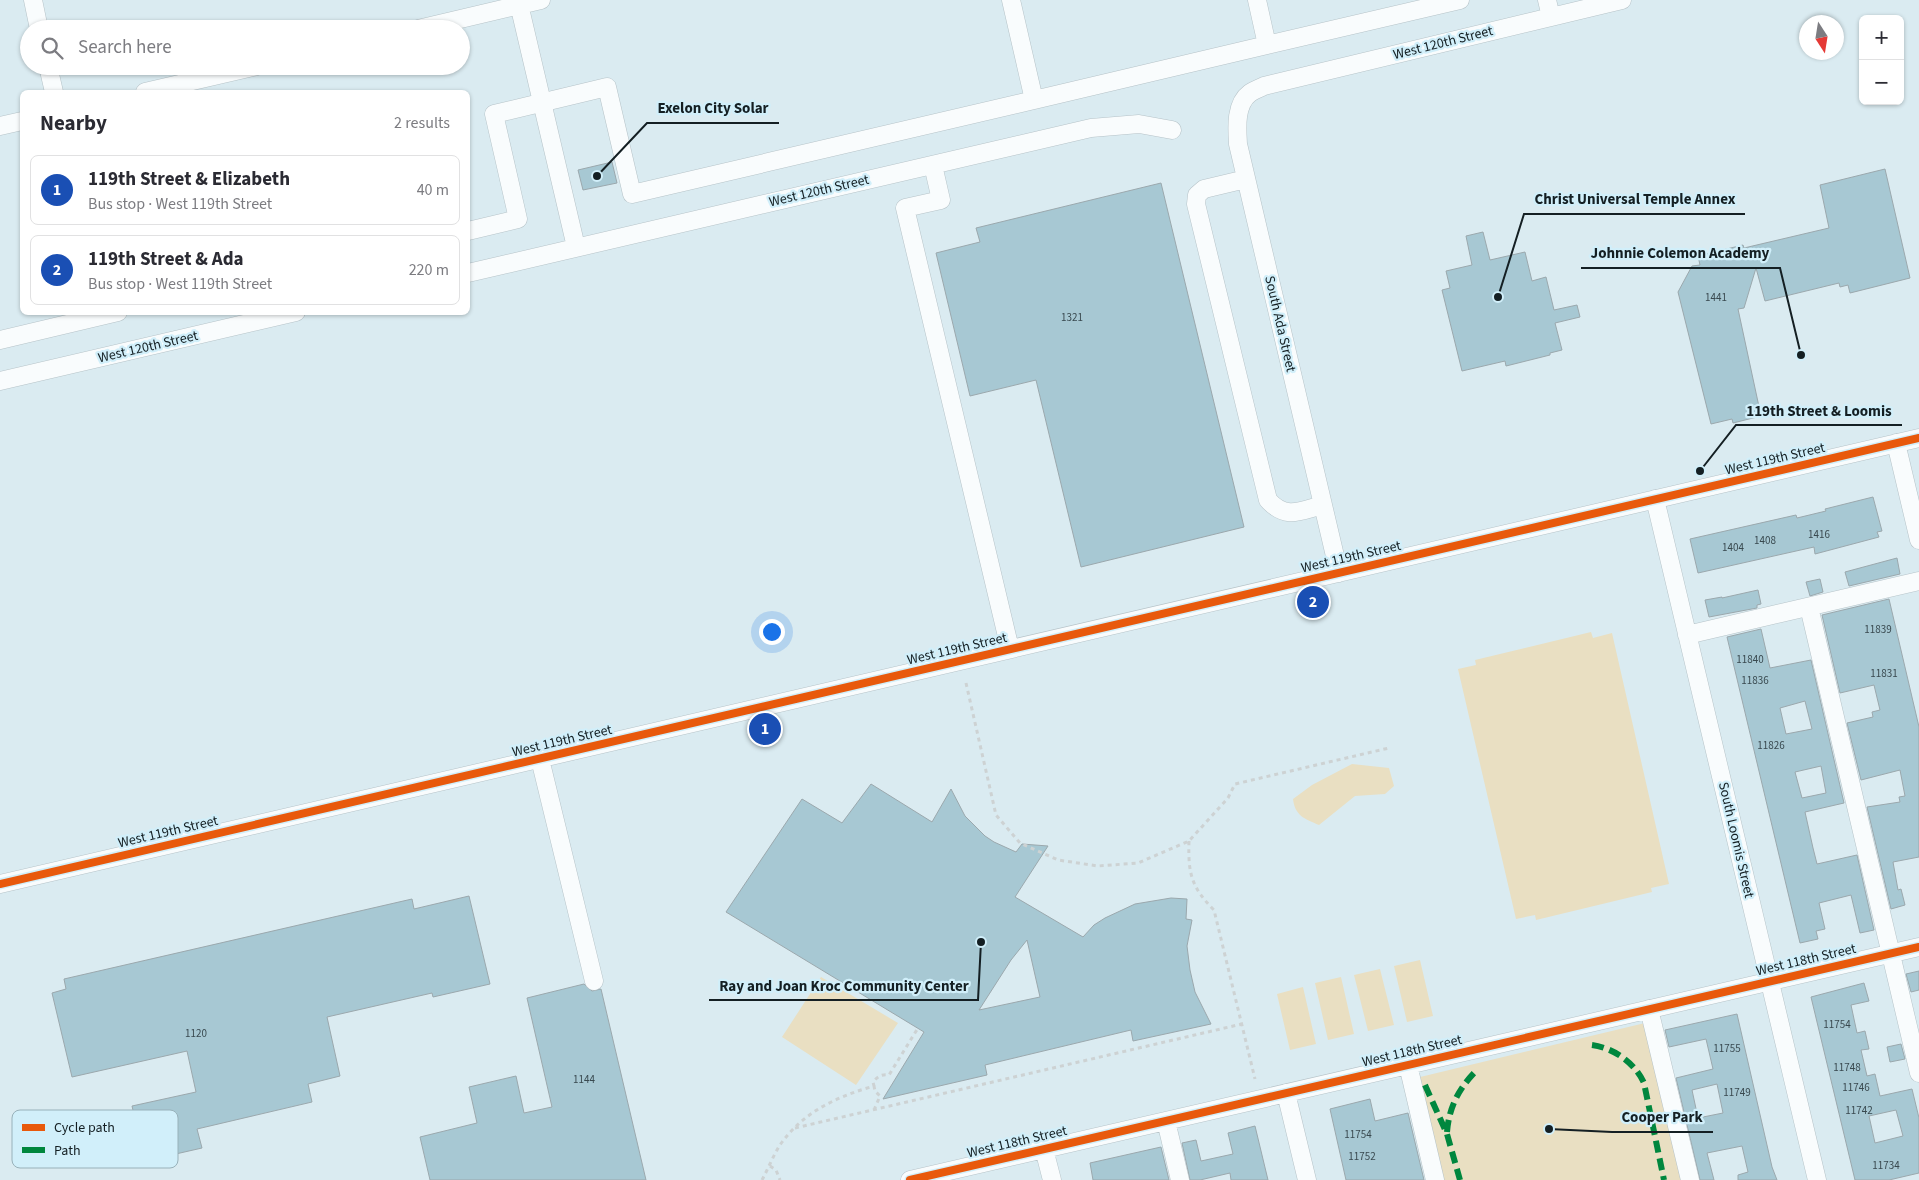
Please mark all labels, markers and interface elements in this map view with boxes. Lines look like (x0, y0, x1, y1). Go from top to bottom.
north arrow (1799, 15, 1844, 60)
map controls (1859, 15, 1904, 105)
button: + (1859, 15, 1904, 60)
search box (20, 20, 470, 75)
street label: West 120th Street (1391, 21, 1495, 65)
icon: search (38, 34, 66, 62)
text: Search here (78, 34, 172, 61)
button: − (1859, 60, 1904, 105)
callout: Exelon City Solar (647, 93, 779, 123)
text: Exelon City Solar (657, 98, 769, 119)
text: Nearby (40, 108, 107, 138)
text: 2 results (394, 112, 450, 134)
text: 119th Street & Elizabeth (88, 166, 290, 193)
street label: West 120th Street (767, 170, 871, 212)
text: 1 (53, 179, 61, 201)
text: 40 m (417, 179, 449, 201)
callout: Christ Universal Temple Annex (1524, 184, 1745, 214)
text: Christ Universal Temple Annex (1535, 189, 1736, 210)
text: Bus stop · West 119th Street (88, 193, 272, 215)
callout: Johnnie Colemon Academy (1581, 238, 1780, 268)
text: Johnnie Colemon Academy (1591, 243, 1770, 264)
text: 119th Street & Ada (88, 246, 244, 273)
text: 2 (53, 259, 61, 281)
text: 220 m (409, 259, 449, 281)
text: Bus stop · West 119th Street (88, 273, 272, 295)
street label: South Ada Street (1259, 274, 1301, 374)
house number: 1441 (1705, 290, 1727, 305)
house number: 1321 (1061, 310, 1083, 325)
street label: West 120th Street (96, 326, 200, 368)
callout: 119th Street & Loomis (1736, 395, 1902, 425)
text: 119th Street & Loomis (1746, 401, 1892, 422)
street label: West 119th Street (1723, 438, 1827, 480)
house number: 1416 (1808, 527, 1830, 542)
house number: 1408 (1754, 533, 1776, 548)
street label: West 119th Street (1299, 536, 1403, 578)
house number: 1404 (1722, 540, 1744, 555)
pin: 2 (1297, 583, 1329, 621)
your location (759, 619, 785, 645)
house number: 11839 (1864, 622, 1892, 637)
street label: West 119th Street (905, 628, 1009, 670)
house number: 11840 (1736, 652, 1764, 667)
house number: 11831 (1870, 666, 1898, 681)
house number: 11836 (1741, 673, 1769, 688)
pin: 1 (749, 710, 781, 748)
street label: West 119th Street (510, 720, 614, 762)
house number: 11826 (1757, 738, 1785, 753)
street label: South Loomis Street (1713, 780, 1759, 900)
street label: West 119th Street (116, 811, 220, 853)
street label: West 118th Street (1754, 939, 1858, 981)
callout: Ray and Joan Kroc Community Center (709, 970, 978, 1000)
text: Ray and Joan Kroc Community Center (719, 976, 969, 997)
house number: 11754 (1823, 1017, 1851, 1032)
house number: 1120 (185, 1026, 207, 1041)
street label: West 118th Street (1360, 1030, 1464, 1072)
house number: 11755 (1713, 1041, 1741, 1056)
house number: 11748 (1833, 1060, 1861, 1075)
house number: 1144 (573, 1072, 595, 1087)
house number: 11746 (1842, 1080, 1870, 1095)
house number: 11749 (1723, 1085, 1751, 1100)
callout: Cooper Park (1612, 1102, 1713, 1132)
house number: 11742 (1845, 1103, 1873, 1118)
text: Cooper Park (1621, 1107, 1703, 1128)
legend (12, 1110, 178, 1168)
text: Cycle path (54, 1118, 115, 1138)
street label: West 118th Street (965, 1121, 1069, 1163)
house number: 11754 (1344, 1127, 1372, 1142)
text: Path (54, 1141, 81, 1161)
house number: 11752 (1348, 1149, 1376, 1164)
house number: 11734 (1872, 1158, 1900, 1173)

